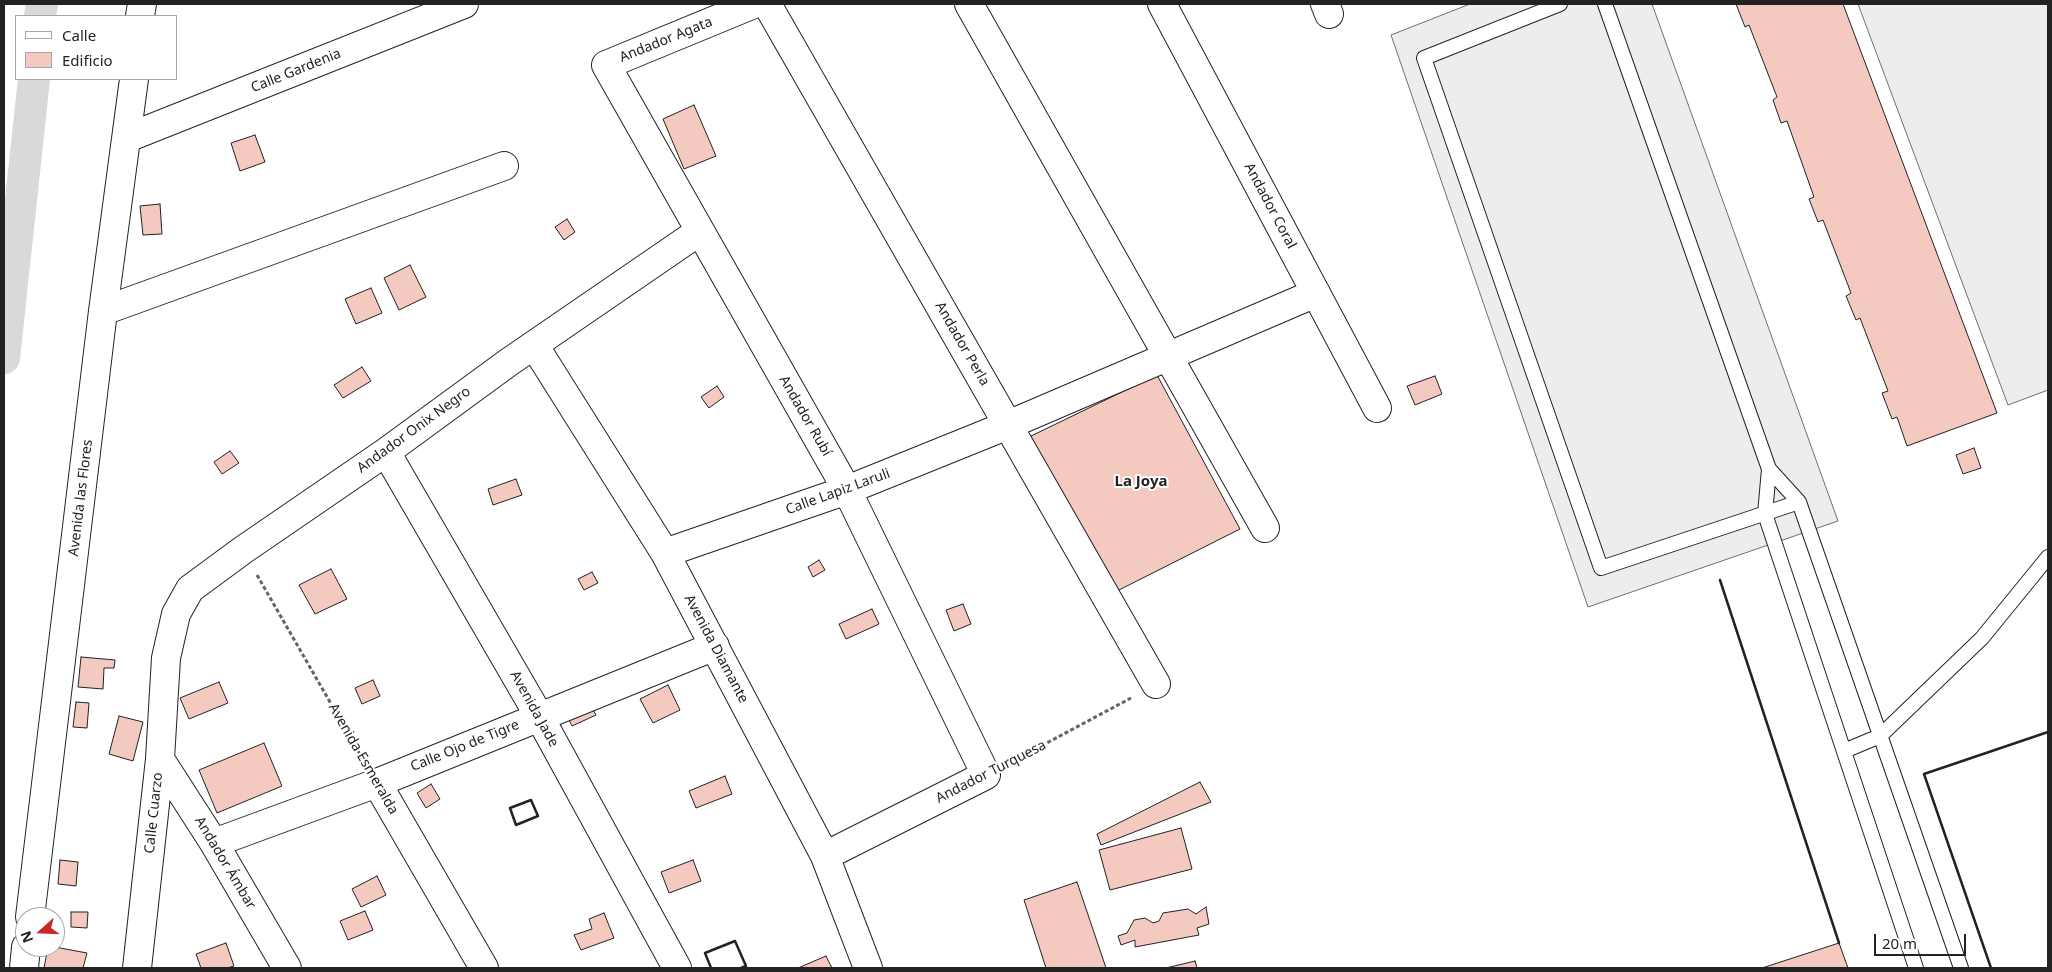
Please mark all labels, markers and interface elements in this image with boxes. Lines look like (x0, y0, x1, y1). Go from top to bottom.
street label: Andador Agata (617, 14, 715, 66)
legend (15, 15, 178, 80)
text: Calle (62, 25, 96, 45)
street label: Calle Gardenia (249, 45, 343, 97)
text: Edificio (62, 50, 113, 70)
street label: Andador Coral (1240, 160, 1300, 252)
street label: Andador Perla (931, 299, 993, 389)
street label: Andador Rubí (775, 373, 835, 459)
street label: Andador Onix Negro (354, 383, 474, 477)
street label: Avenida las Flores (65, 439, 97, 557)
street label: Calle Lapiz Laruli (783, 465, 893, 519)
district label: La Joya (1115, 473, 1167, 491)
street label: Avenida Diamante (680, 592, 752, 706)
street label: Avenida Jade (506, 668, 562, 750)
street label: Avenida Esmeralda (324, 701, 402, 817)
street label: Calle Ojo de Tigre (408, 717, 522, 775)
street label: Andador Turquesa (933, 737, 1049, 807)
street label: Calle Cuarzo (141, 772, 167, 854)
street label: Andador Ámbar (191, 814, 259, 912)
north arrow (15, 907, 65, 957)
scale bar (1877, 924, 1970, 956)
text: N (16, 928, 37, 946)
text: 20 m (1882, 933, 1917, 953)

